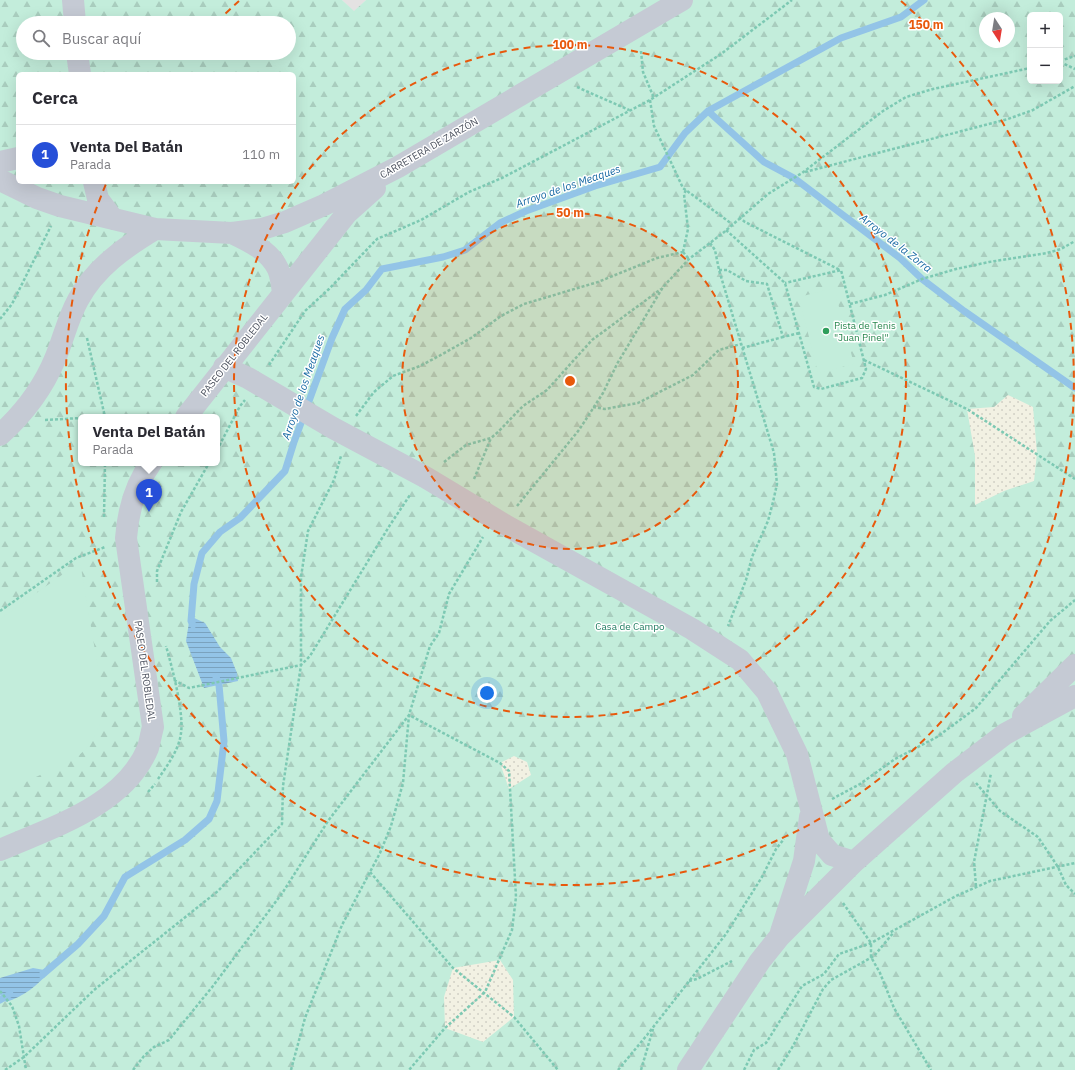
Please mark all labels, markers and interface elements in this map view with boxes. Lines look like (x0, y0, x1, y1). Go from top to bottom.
north arrow (979, 12, 1015, 48)
map controls (1027, 12, 1063, 84)
button: + (1027, 12, 1063, 48)
search box (16, 16, 296, 60)
text: 150 m (908, 17, 944, 32)
icon: search (30, 27, 52, 49)
text: Buscar aquí (62, 29, 141, 48)
text: 100 m (552, 37, 588, 52)
button: − (1027, 48, 1063, 84)
text: Cerca (32, 87, 78, 109)
street label: CARRETERA DE ZARZÓN (378, 115, 480, 181)
text: Venta Del Batán (70, 137, 183, 156)
text: 1 (41, 146, 49, 163)
text: 110 m (242, 146, 280, 163)
text: Parada (70, 156, 111, 173)
water label: Arroyo de los Meaques (513, 162, 622, 211)
text: 50 m (556, 205, 584, 220)
water label: Arroyo de la Zorra (856, 210, 935, 275)
street label: PASEO DEL ROBLEDAL (198, 311, 270, 399)
place label: Pista de Tenis "Juan Pinel" (834, 319, 896, 344)
marker: Pista de Tenis "Juan Pinel" (821, 326, 831, 336)
water label: Arroyo de los Meaques (278, 333, 327, 442)
centre of rings (563, 374, 577, 388)
popup (78, 414, 220, 466)
text: Venta Del Batán (92, 422, 206, 441)
text: Parada (92, 441, 133, 458)
pin: 1 (136, 479, 162, 512)
street label: PASEO DEL ROBLEDAL (131, 620, 159, 722)
park label: Casa de Campo (595, 620, 665, 633)
your location (477, 683, 497, 703)

